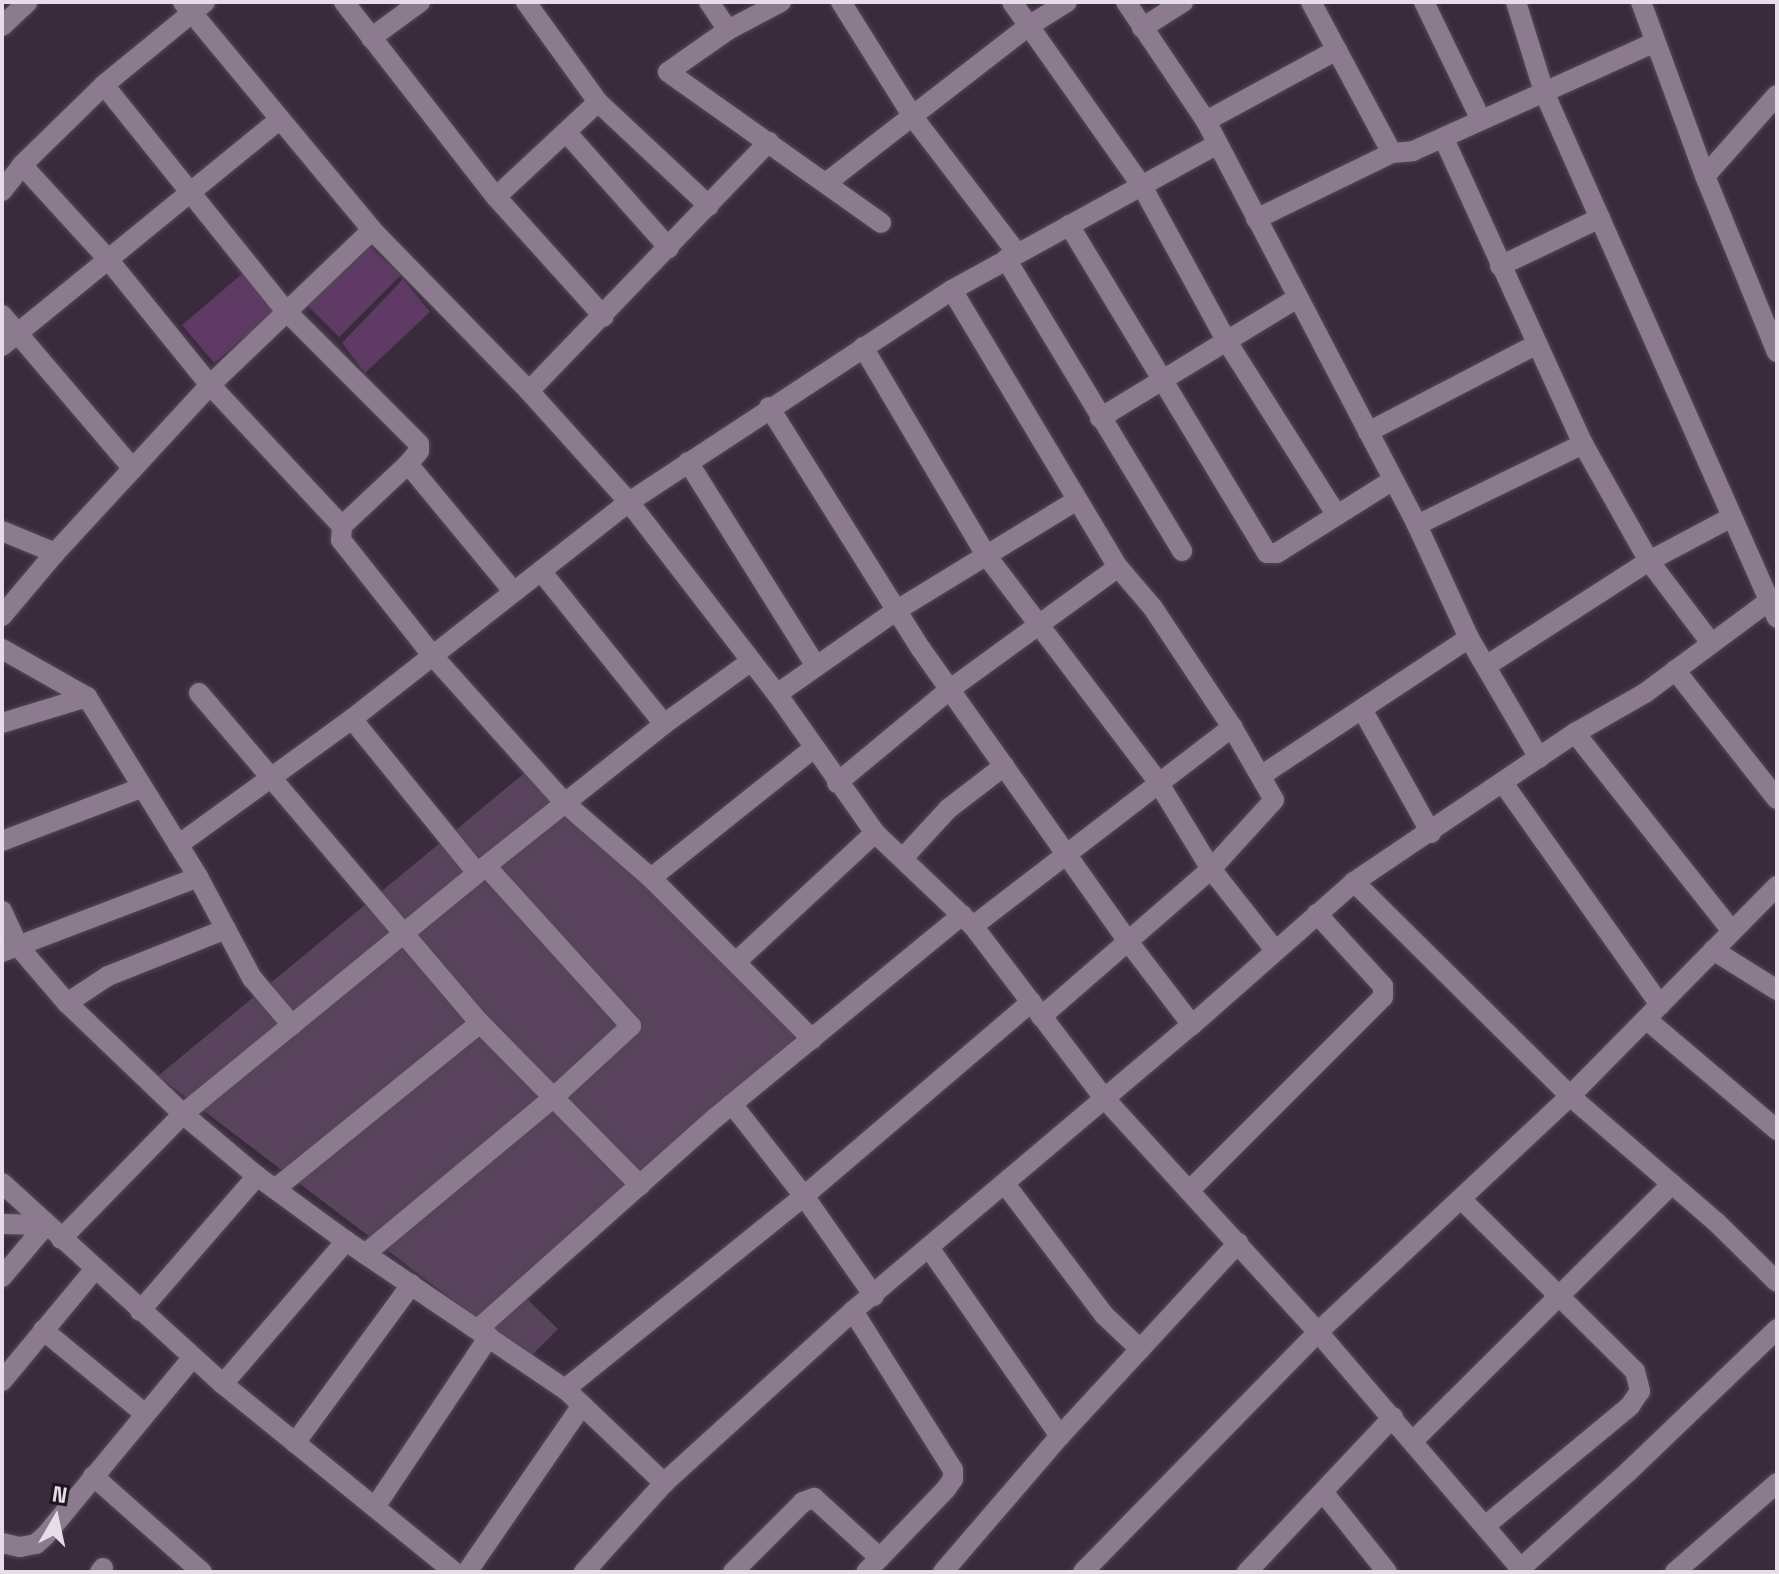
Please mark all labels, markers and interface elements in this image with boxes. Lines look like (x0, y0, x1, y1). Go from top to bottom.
north arrow (16, 1478, 96, 1558)
text: N (50, 1479, 69, 1509)

